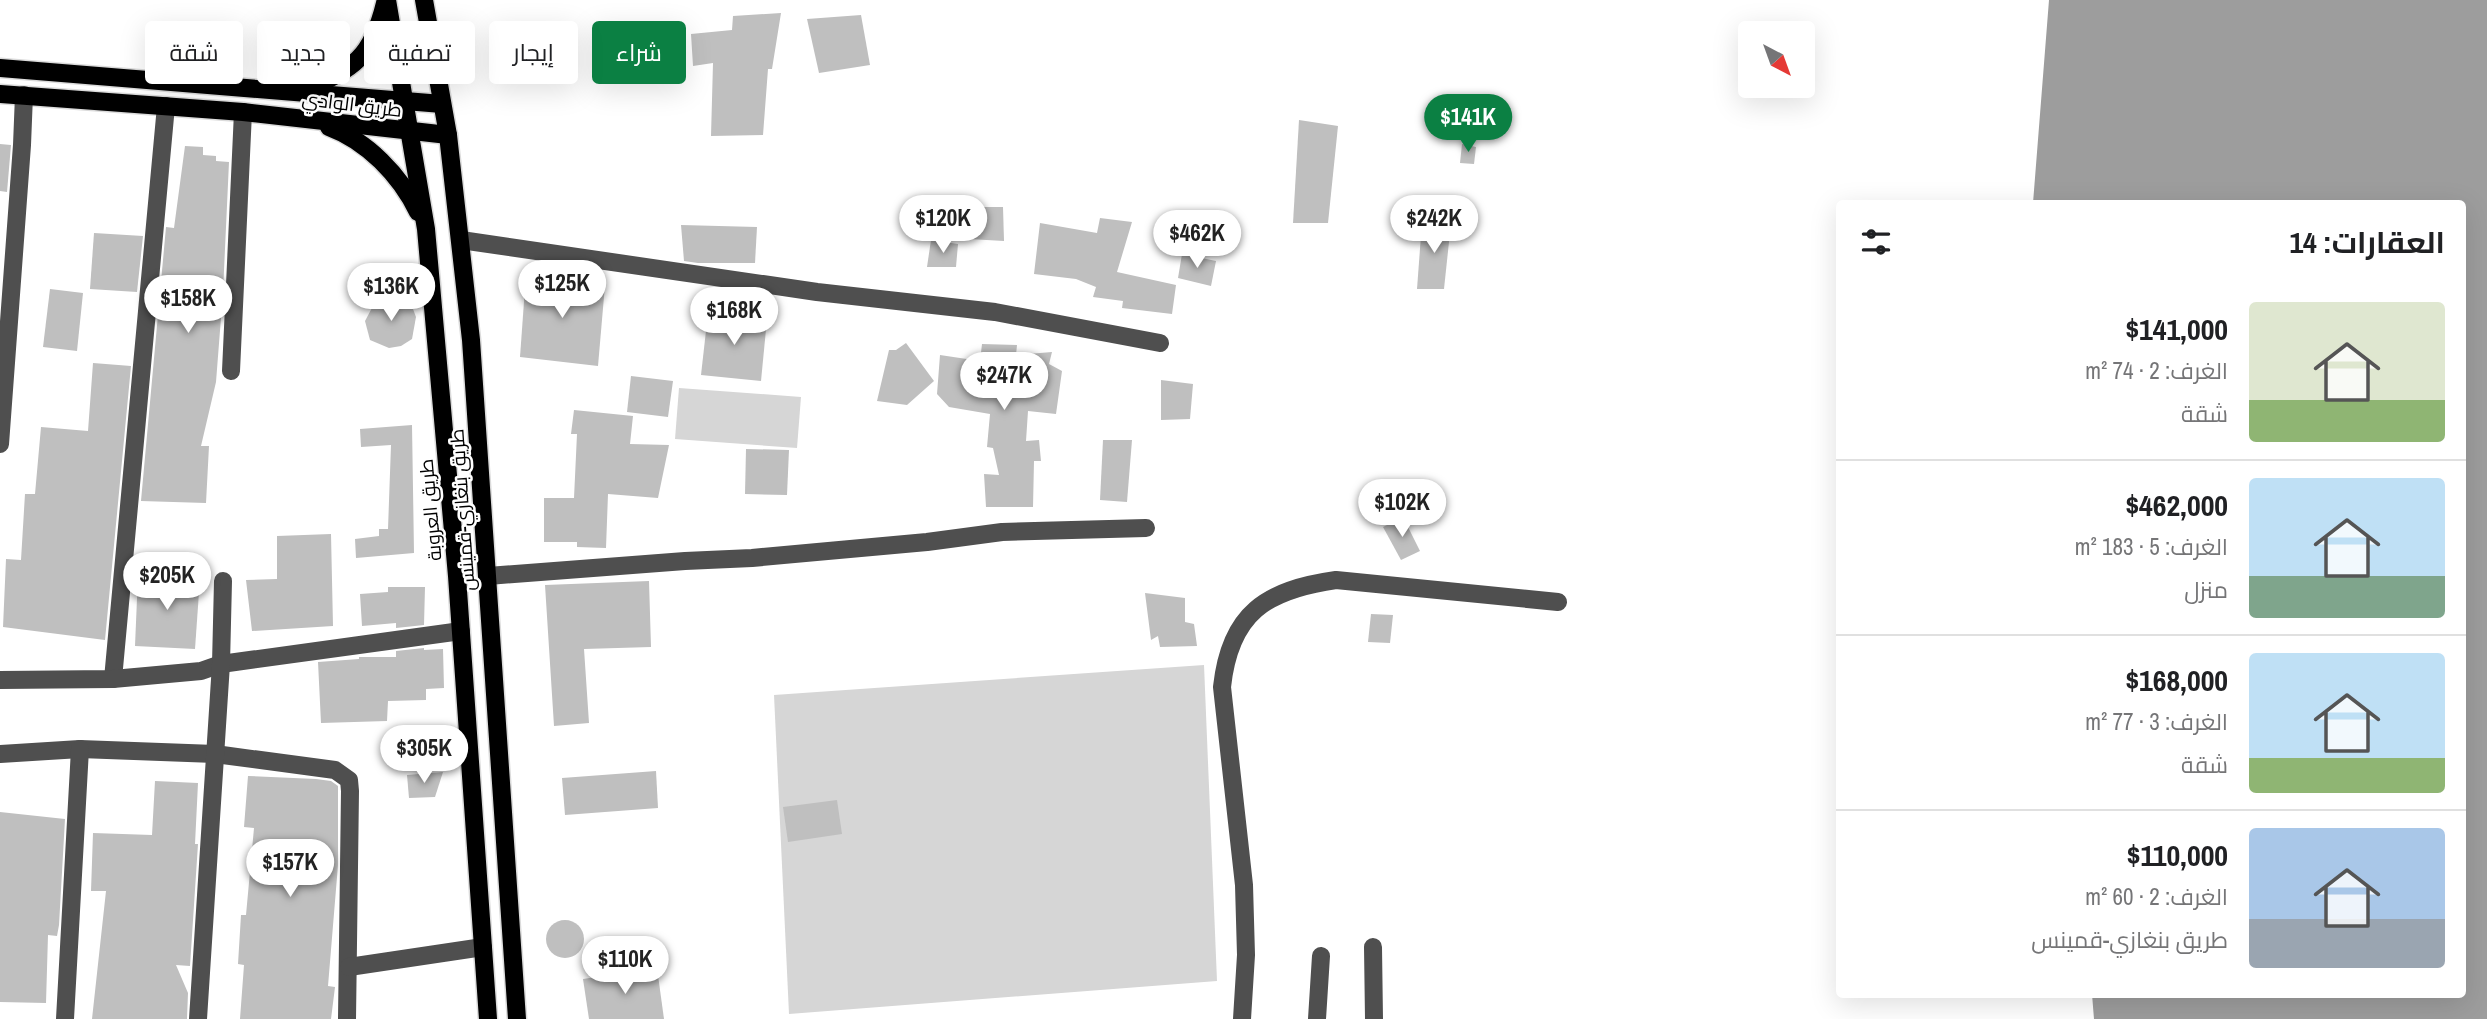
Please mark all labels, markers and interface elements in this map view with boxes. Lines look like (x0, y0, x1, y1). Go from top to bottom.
chip: شقة (145, 21, 243, 84)
chip: جديد (257, 21, 350, 84)
chip: تصفية (364, 21, 475, 84)
chip: إيجار (489, 21, 578, 84)
chip: شراء (592, 21, 686, 84)
north arrow (1738, 21, 1815, 98)
map controls (1738, 21, 1815, 98)
street label: طريق الوادي (300, 85, 403, 125)
pin: $141K (1419, 94, 1517, 154)
text: $141K (1440, 101, 1496, 132)
pin: $120K (894, 196, 992, 255)
pin: $242K (1385, 196, 1483, 255)
text: $120K (915, 202, 971, 233)
text: $242K (1406, 202, 1462, 233)
pin: $462K (1148, 210, 1246, 270)
text: $462K (1169, 217, 1225, 248)
text: العقارات: 14 (2289, 222, 2445, 262)
icon: filters (1857, 223, 1895, 261)
pin: $125K (513, 260, 611, 320)
pin: $136K (342, 264, 440, 323)
text: $125K (534, 267, 590, 298)
text: $136K (363, 270, 419, 301)
pin: $158K (139, 276, 237, 335)
text: $158K (160, 282, 216, 313)
pin: $168K (685, 288, 783, 347)
text: $168K (706, 294, 762, 325)
text: $141,000 (2125, 309, 2228, 349)
icon: home (2305, 330, 2389, 414)
pin: $247K (955, 352, 1053, 412)
text: الغرف: 2 · 74 m² (2085, 355, 2228, 386)
text: $247K (976, 359, 1032, 390)
text: شقة (2181, 398, 2228, 429)
street label: طريق بنغازي-قمينس (443, 428, 483, 592)
street label: طريق العروبة (413, 458, 447, 562)
pin: $102K (1353, 480, 1451, 539)
text: $462,000 (2125, 485, 2228, 525)
text: $102K (1374, 486, 1430, 517)
icon: home (2305, 506, 2389, 590)
text: الغرف: 5 · 183 m² (2075, 531, 2228, 562)
pin: $205K (118, 552, 216, 612)
text: $205K (139, 559, 195, 590)
text: منزل (2184, 574, 2228, 605)
text: $168,000 (2125, 660, 2228, 700)
icon: home (2305, 681, 2389, 765)
text: الغرف: 3 · 77 m² (2085, 706, 2228, 737)
pin: $305K (375, 726, 473, 785)
text: $305K (396, 732, 452, 763)
text: شقة (2181, 749, 2228, 780)
text: $110,000 (2127, 835, 2228, 875)
pin: $157K (241, 839, 339, 899)
text: $157K (262, 846, 318, 877)
icon: home (2305, 856, 2389, 940)
text: الغرف: 2 · 60 m² (2085, 881, 2228, 912)
text: طريق بنغازي-قمينس (2031, 924, 2228, 955)
pin: $110K (576, 936, 674, 996)
text: $110K (598, 943, 652, 974)

